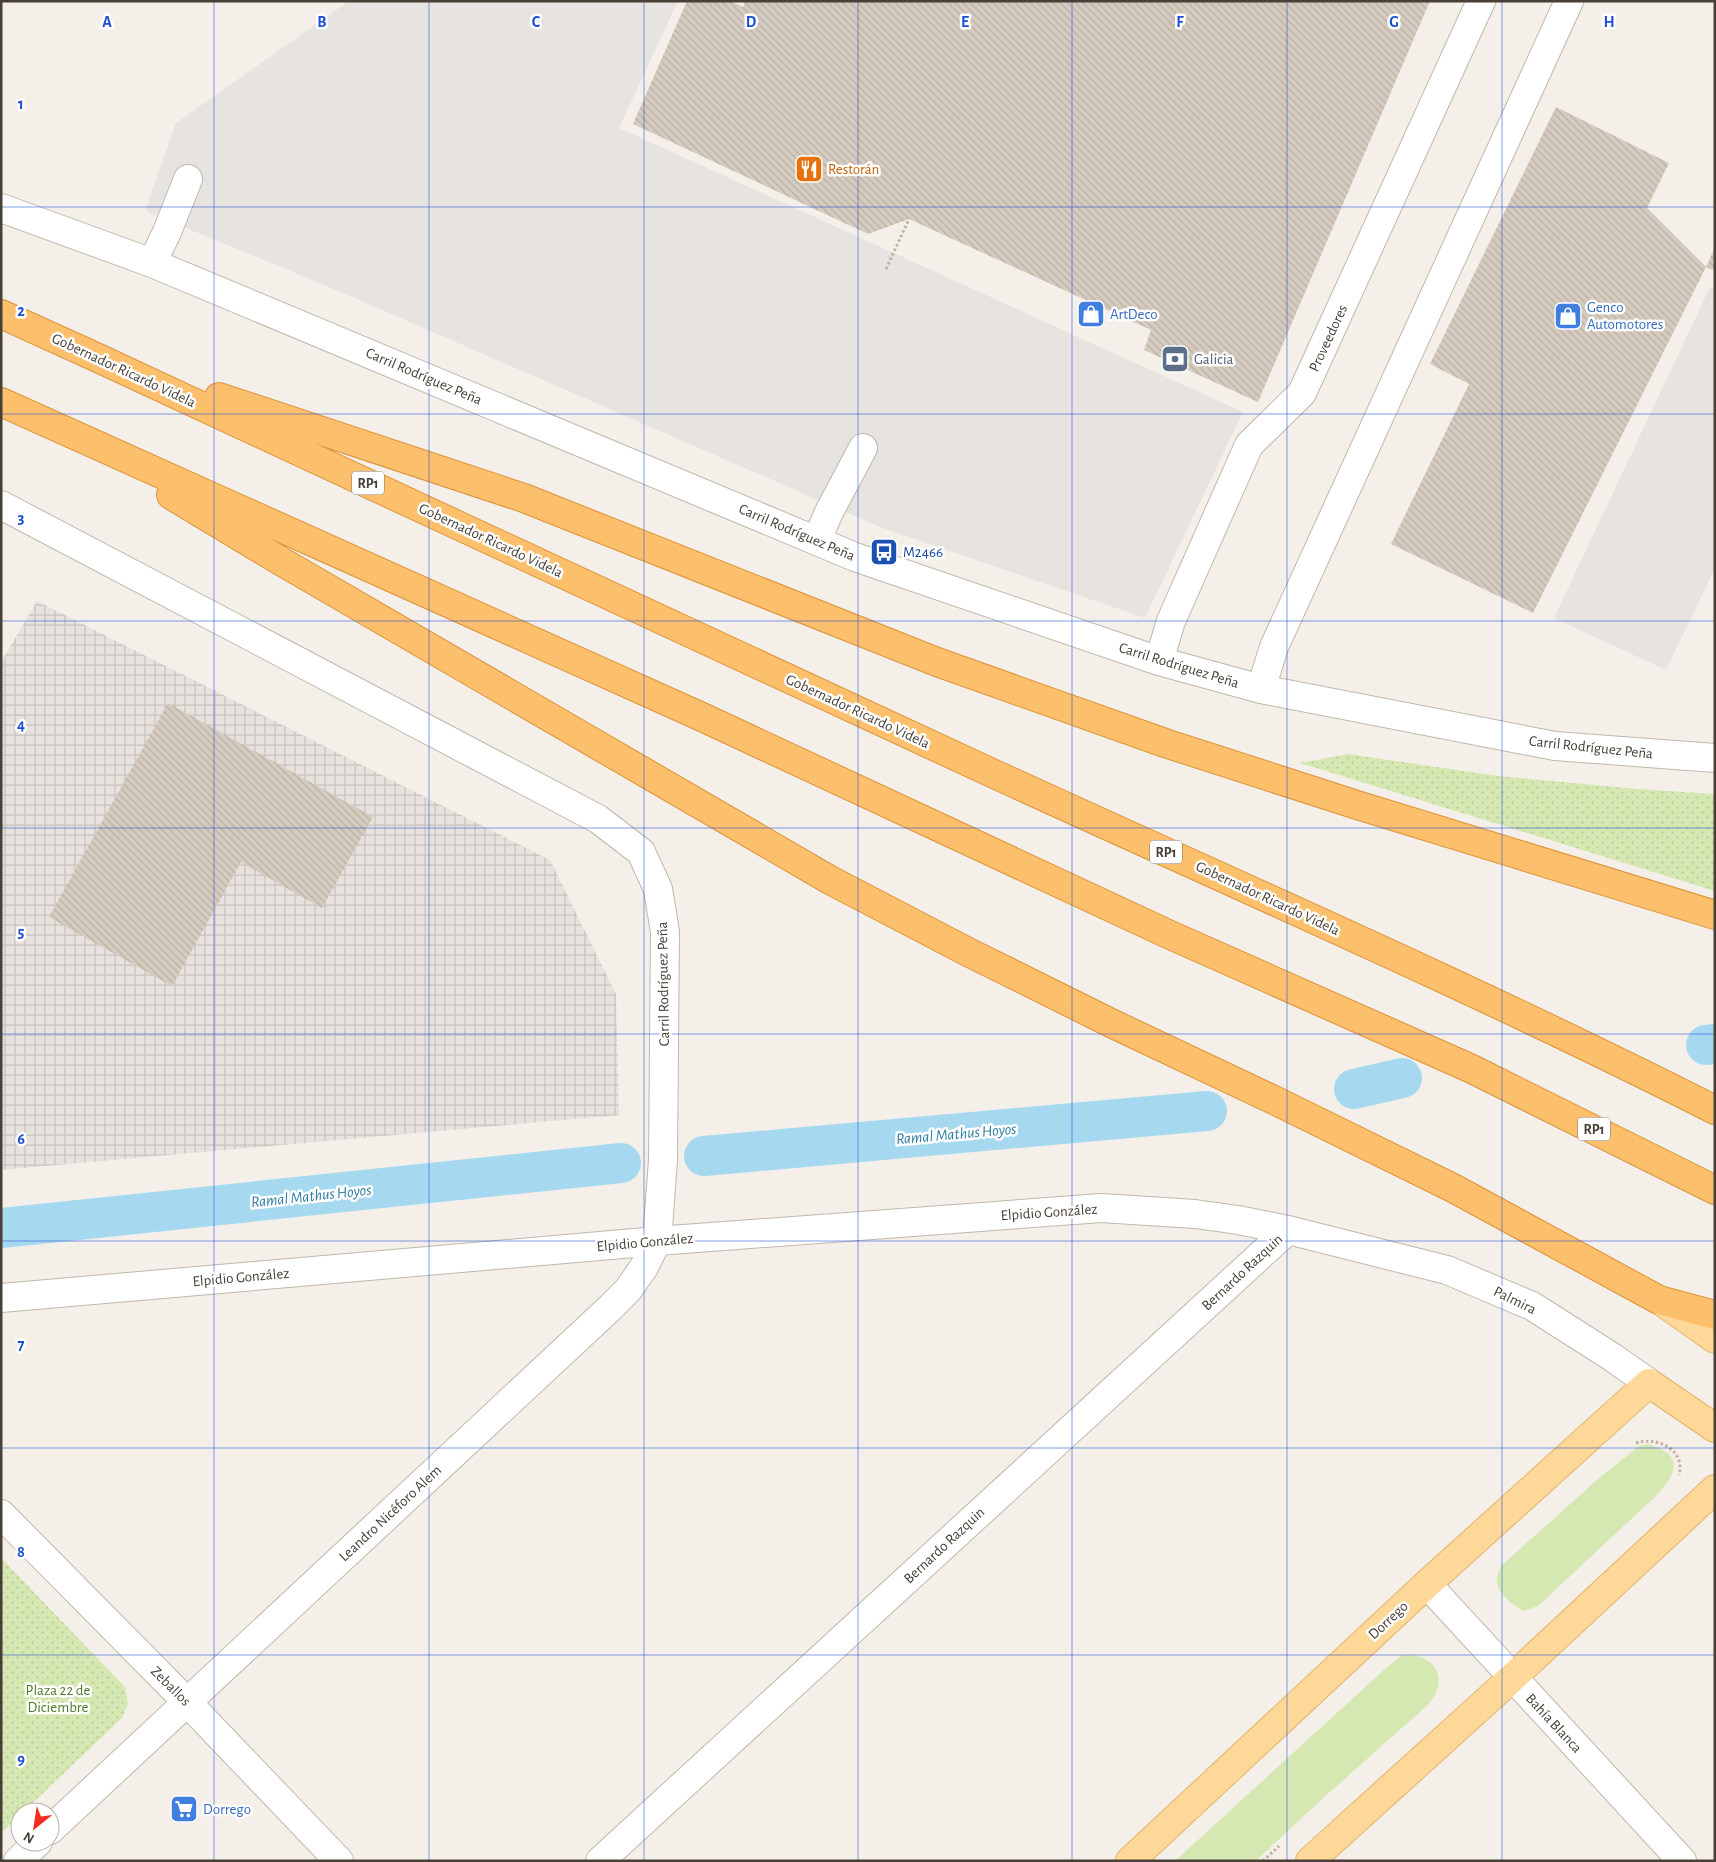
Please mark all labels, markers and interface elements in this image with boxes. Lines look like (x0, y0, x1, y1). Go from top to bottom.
text: A (102, 14, 112, 30)
text: B (317, 14, 327, 30)
text: C (532, 14, 541, 30)
text: D (746, 14, 757, 30)
text: E (961, 14, 969, 30)
text: F (1176, 14, 1184, 30)
text: G (1389, 14, 1399, 30)
text: H (1603, 14, 1615, 30)
text: 1 (18, 96, 24, 112)
restaurant icon: Restorán (794, 154, 824, 184)
place label: Restorán (828, 162, 879, 177)
shop icon: ArtDeco (1076, 299, 1106, 329)
place label: Genco Automotores (1587, 300, 1663, 332)
shop icon: Genco Automotores (1553, 301, 1583, 331)
street label: Proveedores (1306, 302, 1350, 374)
text: 2 (17, 303, 25, 319)
place label: ArtDeco (1110, 307, 1158, 322)
street label: Gobernador Ricardo Videla (50, 331, 198, 410)
bank icon: Galicia (1160, 344, 1190, 374)
street label: Carril Rodríguez Peña (363, 345, 484, 408)
place label: Galicia (1194, 352, 1234, 367)
road number: RP1 (352, 472, 384, 494)
street label: Gobernador Ricardo Videla (417, 501, 565, 580)
street label: Carril Rodríguez Peña (736, 501, 857, 564)
text: 3 (18, 510, 25, 526)
bus stop icon: M2466 (869, 537, 899, 567)
place label: M2466 (903, 545, 943, 560)
street label: Carril Rodríguez Peña (1117, 640, 1241, 691)
street label: Gobernador Ricardo Videla (784, 672, 932, 751)
text: 4 (17, 717, 25, 733)
street label: Carril Rodríguez Peña (1528, 734, 1654, 761)
road number: RP1 (1150, 840, 1182, 864)
street label: Gobernador Ricardo Videla (1194, 859, 1342, 938)
street label: Carril Rodríguez Peña (655, 921, 672, 1046)
text: 5 (18, 924, 25, 940)
road number: RP1 (1578, 1118, 1610, 1140)
water label: Ramal Mathus Hoyos (895, 1121, 1017, 1147)
text: 6 (17, 1131, 25, 1147)
water label: Ramal Mathus Hoyos (250, 1182, 372, 1210)
street label: Elpidio González (1000, 1202, 1098, 1223)
street label: Elpidio González (596, 1231, 694, 1254)
street label: Bernardo Razquin (1199, 1231, 1286, 1313)
street label: Elpidio González (192, 1266, 290, 1289)
street label: Palmira (1491, 1284, 1538, 1317)
text: 7 (18, 1337, 25, 1353)
street label: Leandro Nicéforo Alem (336, 1462, 444, 1565)
street label: Bernardo Razquin (901, 1504, 988, 1586)
text: 8 (17, 1544, 25, 1560)
street label: Dorrego (1366, 1599, 1411, 1642)
street label: Zeballos (148, 1664, 193, 1709)
park label: Plaza 22 de Diciembre (26, 1683, 90, 1715)
street label: Bahía Blanca (1523, 1691, 1585, 1756)
text: 9 (17, 1751, 25, 1767)
supermarket icon: Dorrego (169, 1794, 199, 1824)
north arrow (10, 1802, 60, 1852)
place label: Dorrego (203, 1802, 251, 1817)
text: N (21, 1829, 37, 1846)

